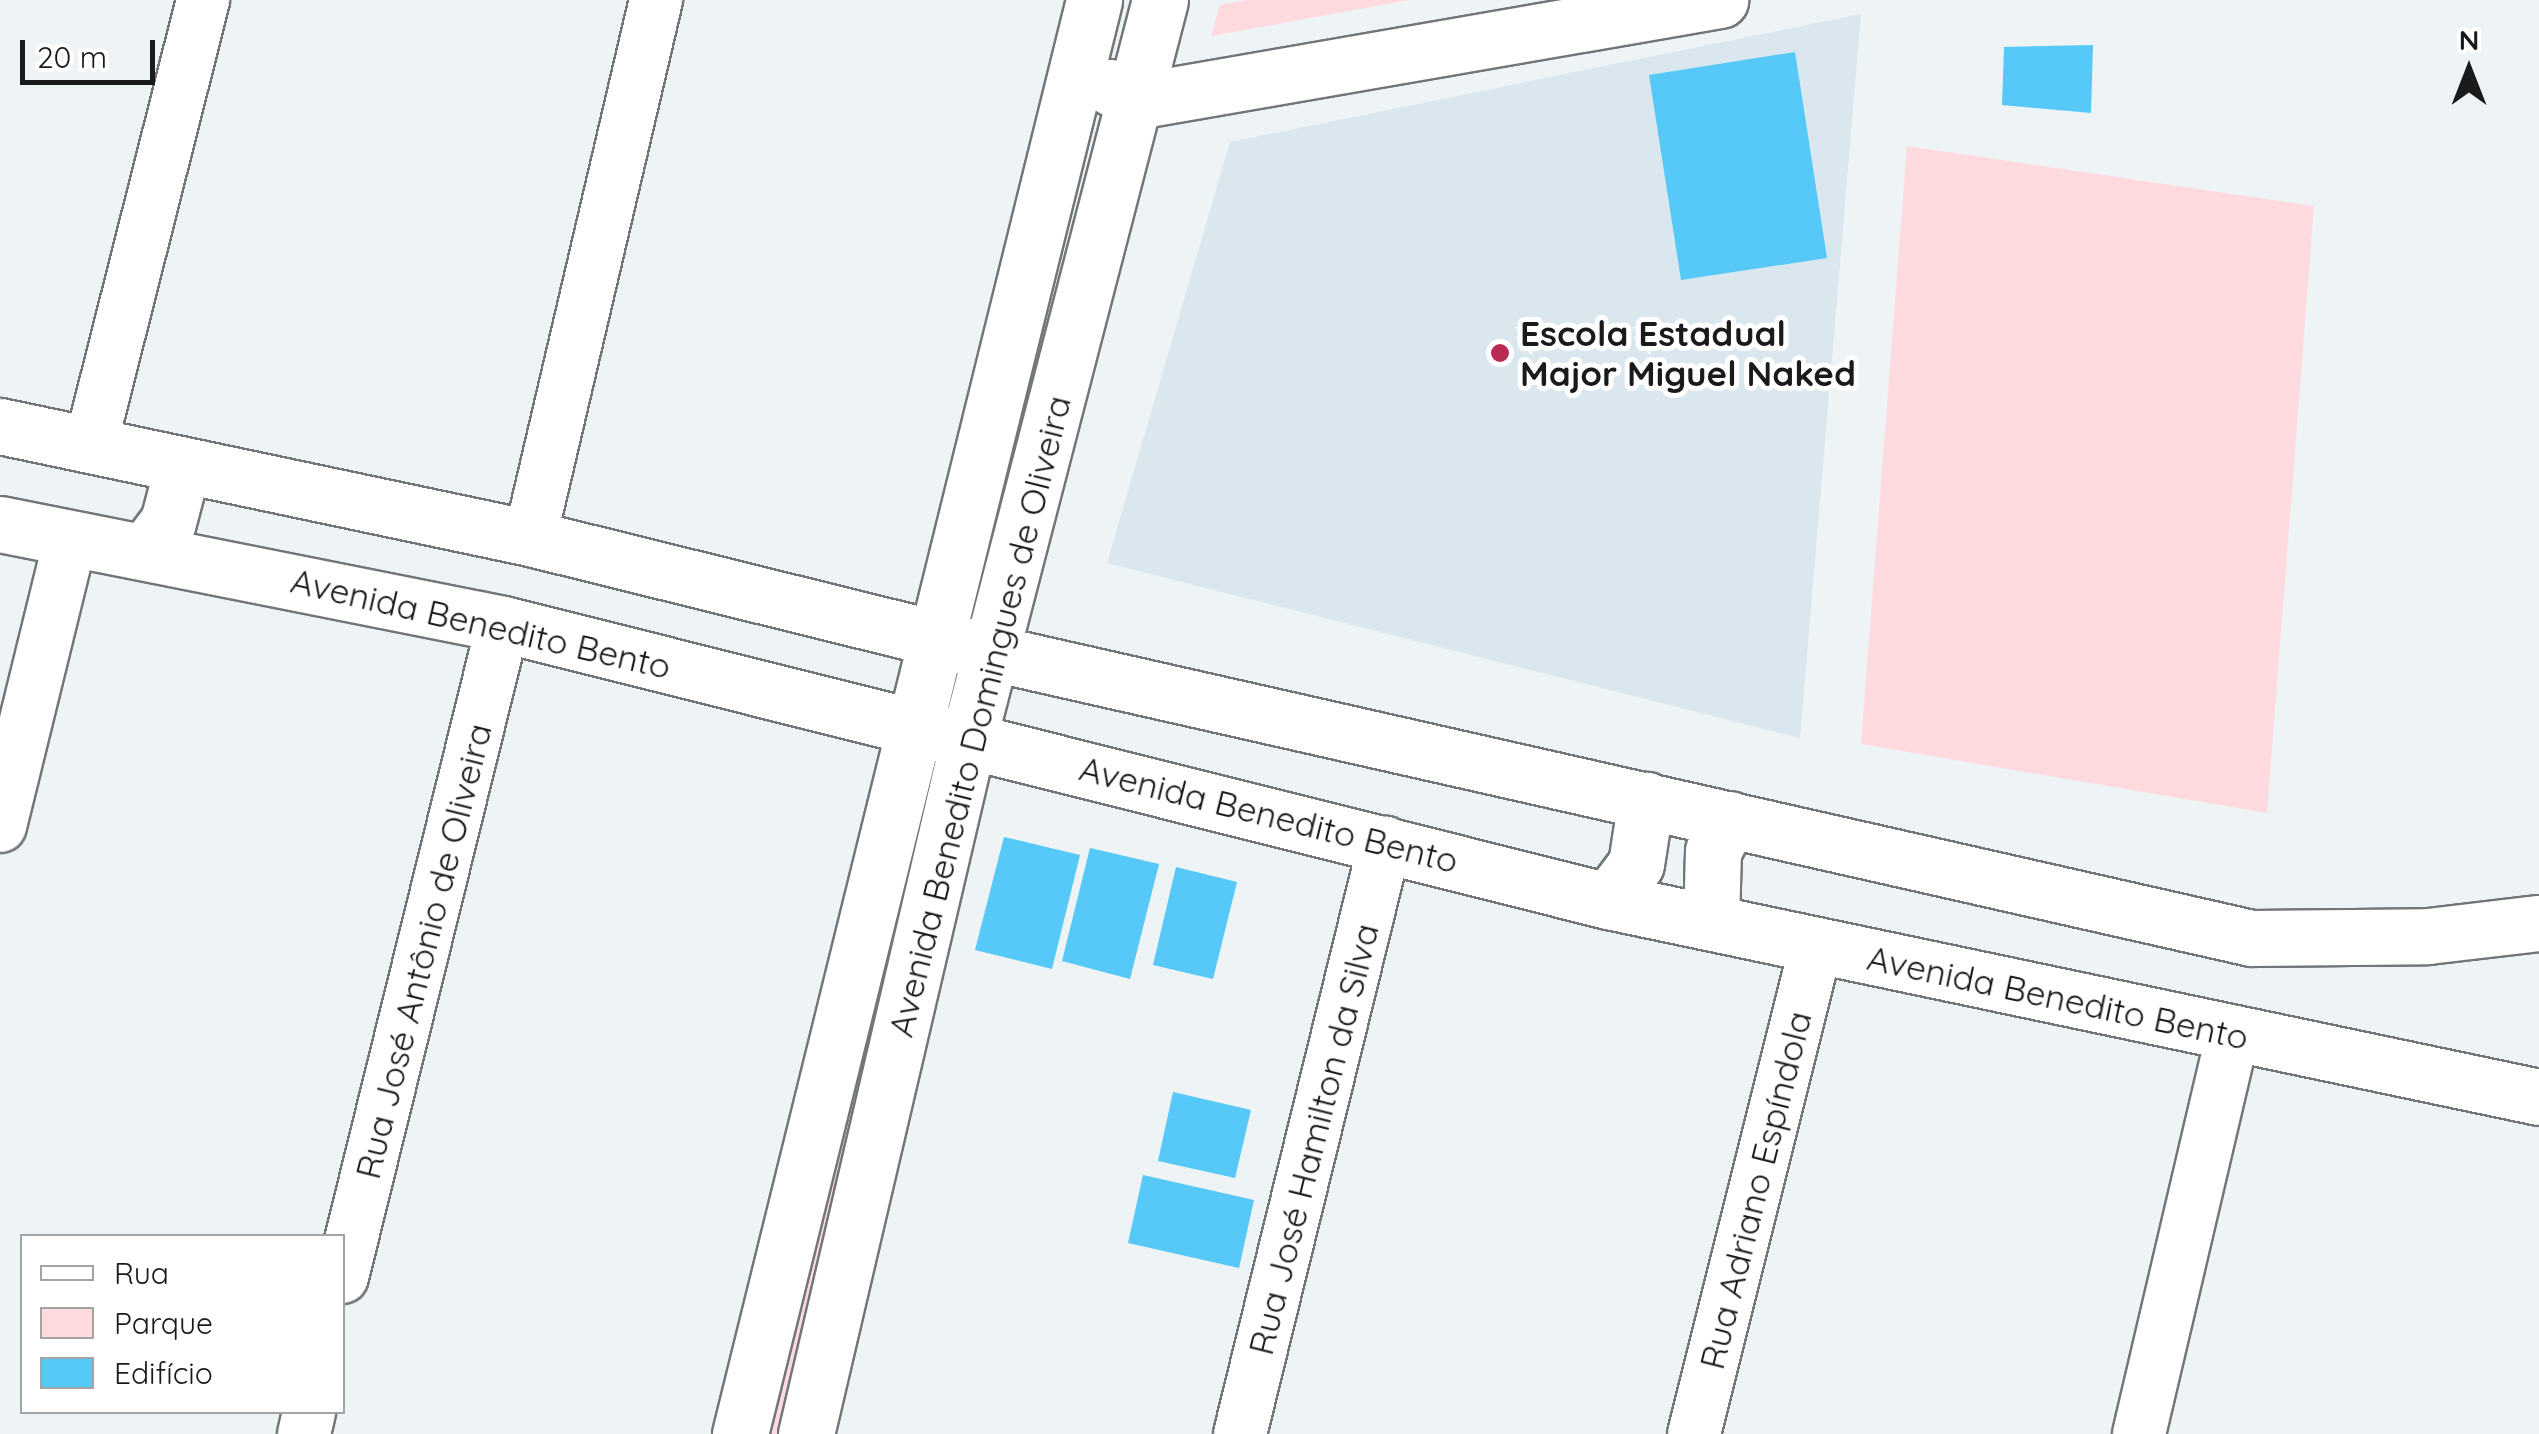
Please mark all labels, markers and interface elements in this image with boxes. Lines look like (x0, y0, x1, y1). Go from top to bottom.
scale bar (25, 20, 160, 82)
north arrow (2419, 20, 2519, 120)
text: N (2459, 22, 2479, 57)
text: 20 m (37, 38, 107, 76)
place label: Escola Estadual Major Miguel Naked (1520, 312, 1856, 394)
marker: Escola Estadual Major Miguel Naked (1489, 342, 1511, 364)
street label: Avenida Benedito Domingues de Oliveira (879, 391, 1079, 1041)
street label: Avenida Benedito Bento (287, 559, 675, 687)
street label: Rua José Antônio de Oliveira (346, 719, 500, 1183)
street label: Avenida Benedito Bento (1075, 747, 1463, 881)
street label: Rua José Hamilton da Silva (1239, 919, 1387, 1359)
street label: Avenida Benedito Bento (1864, 936, 2252, 1058)
street label: Rua Adriano Espíndola (1690, 1007, 1820, 1373)
legend (20, 1234, 345, 1414)
text: Rua (114, 1254, 169, 1292)
text: Parque (114, 1304, 213, 1342)
text: Edifício (114, 1354, 213, 1392)

